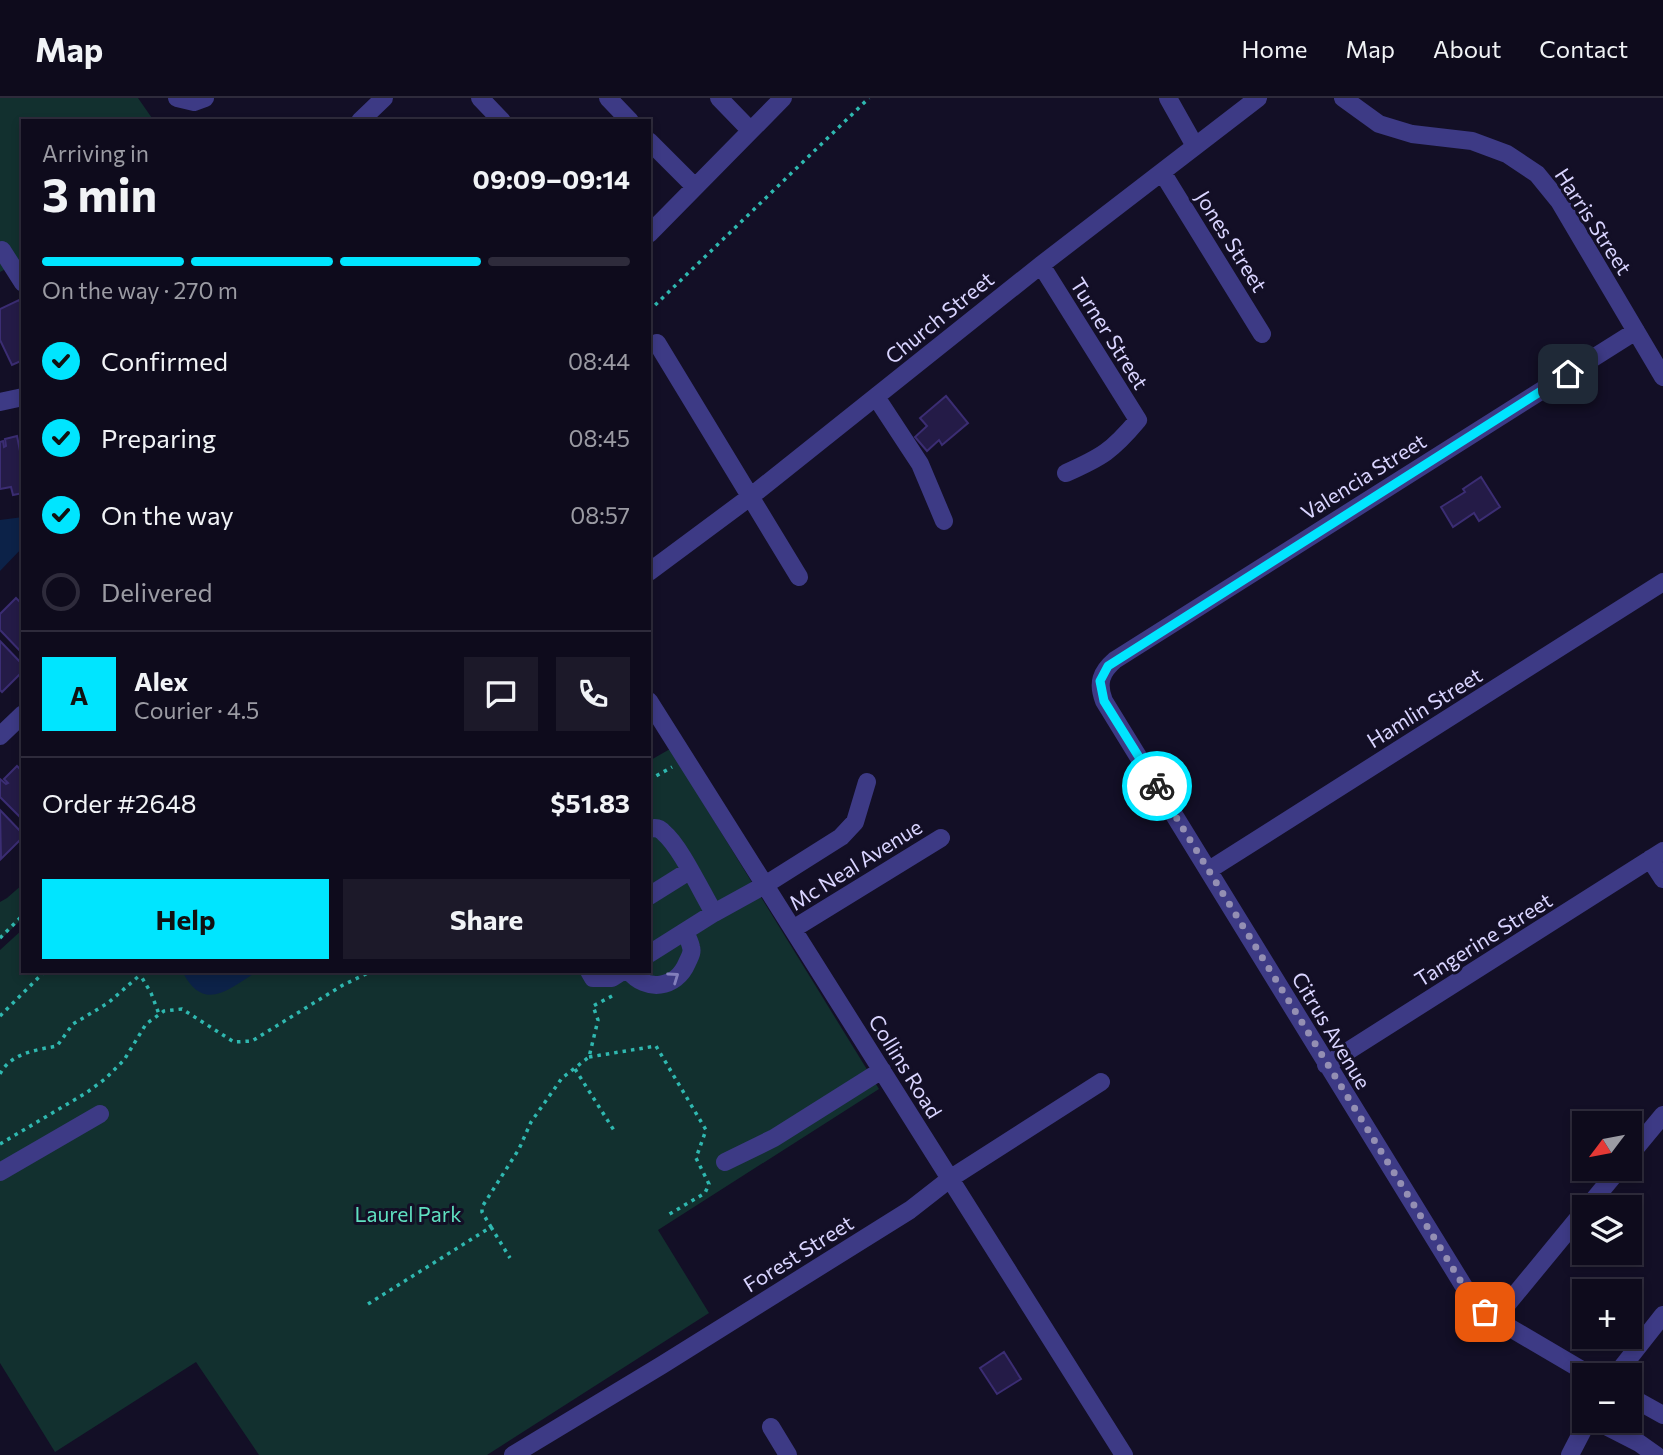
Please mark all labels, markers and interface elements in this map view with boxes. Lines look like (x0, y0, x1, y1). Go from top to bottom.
text: Map (35, 28, 103, 69)
text: Home (1242, 34, 1308, 63)
text: Map (1346, 34, 1395, 63)
text: About (1433, 34, 1501, 63)
text: Contact (1539, 34, 1628, 63)
text: Arriving in (42, 139, 149, 167)
text: 09:09–09:14 (473, 163, 630, 194)
street label: Harris Street (1550, 163, 1638, 279)
text: 3 min (42, 165, 157, 221)
street label: Jones Street (1191, 186, 1273, 296)
street label: Church Street (880, 266, 998, 368)
street label: Turner Street (1066, 273, 1154, 393)
text: On the way · 270 m (42, 276, 238, 304)
icon: check (42, 342, 80, 380)
pin (1538, 344, 1598, 404)
text: Confirmed (101, 345, 228, 376)
text: 08:44 (568, 347, 630, 375)
icon: home (1549, 355, 1587, 393)
icon: check (42, 419, 80, 457)
text: Preparing (101, 422, 216, 453)
text: 08:45 (569, 424, 630, 452)
street label: Valencia Street (1296, 428, 1430, 524)
icon: check (42, 496, 80, 534)
text: On the way (101, 499, 234, 530)
text: 08:57 (570, 501, 630, 529)
text: Delivered (101, 576, 212, 607)
button: chat (464, 657, 538, 731)
button: phone (556, 657, 630, 731)
street label: Hamlin Street (1362, 662, 1486, 752)
text: Alex (134, 665, 188, 696)
text: A (70, 679, 88, 710)
text: Courier · 4.5 (134, 696, 259, 724)
courier (1122, 751, 1192, 821)
icon: bike (1138, 767, 1176, 805)
text: Order #2648 (42, 787, 197, 818)
text: $51.83 (551, 787, 630, 818)
street label: Mc Neal Avenue (784, 813, 926, 915)
button: Help (42, 879, 329, 959)
button: Share (343, 879, 630, 959)
street label: Tangerine Street (1410, 887, 1556, 991)
street label: Citrus Avenue (1287, 967, 1377, 1093)
one-way arrow (667, 973, 679, 985)
street label: Collins Road (864, 1009, 948, 1123)
north arrow (1572, 1111, 1642, 1181)
map controls (1572, 1111, 1642, 1433)
button: layers (1572, 1195, 1642, 1265)
park label: Laurel Park (354, 1201, 462, 1226)
street label: Forest Street (738, 1209, 858, 1297)
button: + (1572, 1279, 1642, 1349)
pin (1455, 1282, 1515, 1342)
icon: bag (1466, 1293, 1504, 1331)
button: − (1572, 1363, 1642, 1433)

